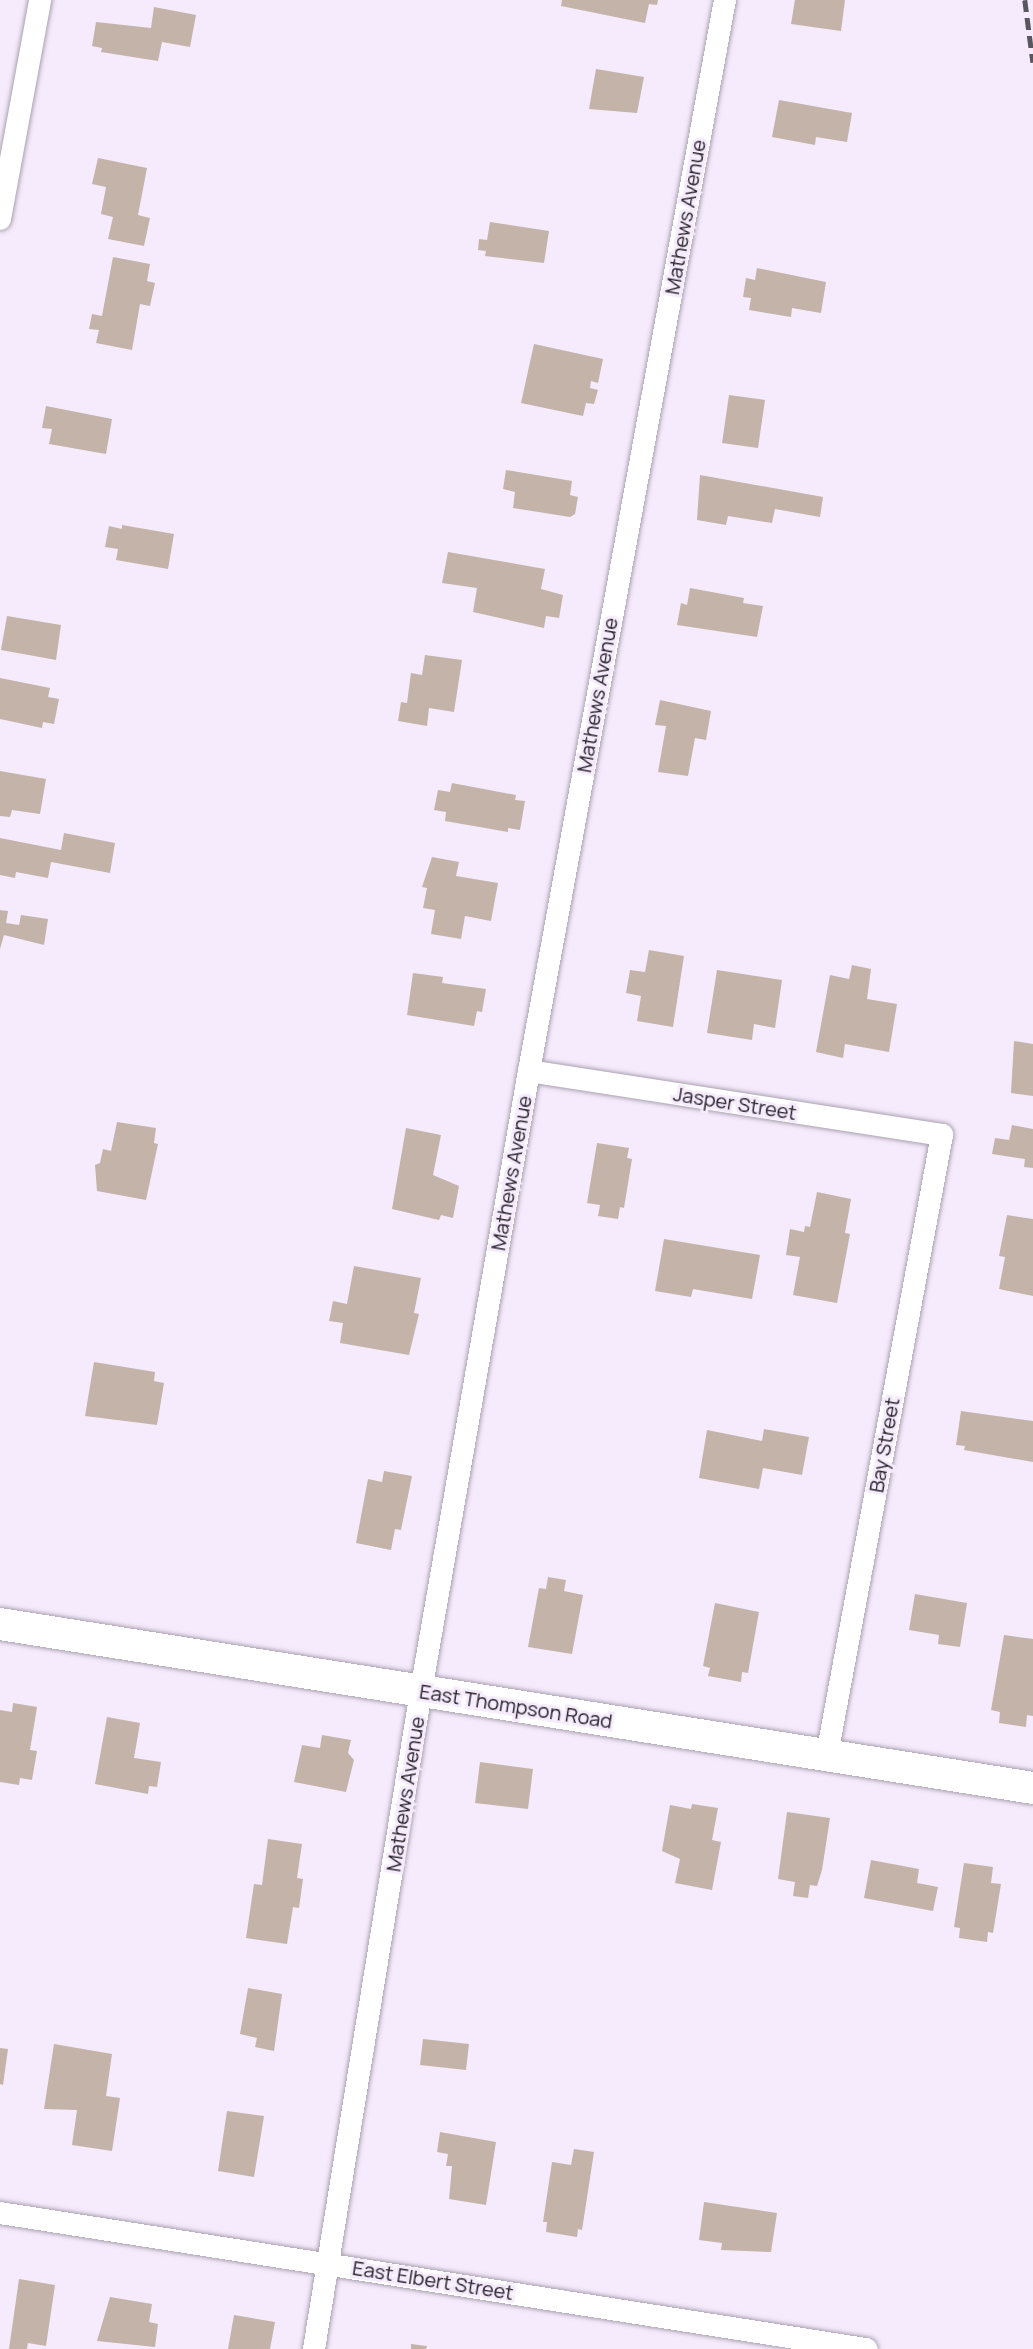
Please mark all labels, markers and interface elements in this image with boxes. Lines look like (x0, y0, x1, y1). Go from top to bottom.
street label: Mathews Avenue (660, 138, 710, 296)
street label: Mathews Avenue (572, 616, 622, 774)
street label: Jasper Street (672, 1081, 798, 1125)
street label: Mathews Avenue (486, 1094, 536, 1252)
street label: Bay Street (864, 1396, 904, 1494)
street label: East Thompson Road (418, 1679, 614, 1733)
street label: Mathews Avenue (381, 1715, 429, 1873)
street label: East Elbert Street (351, 2255, 515, 2305)

